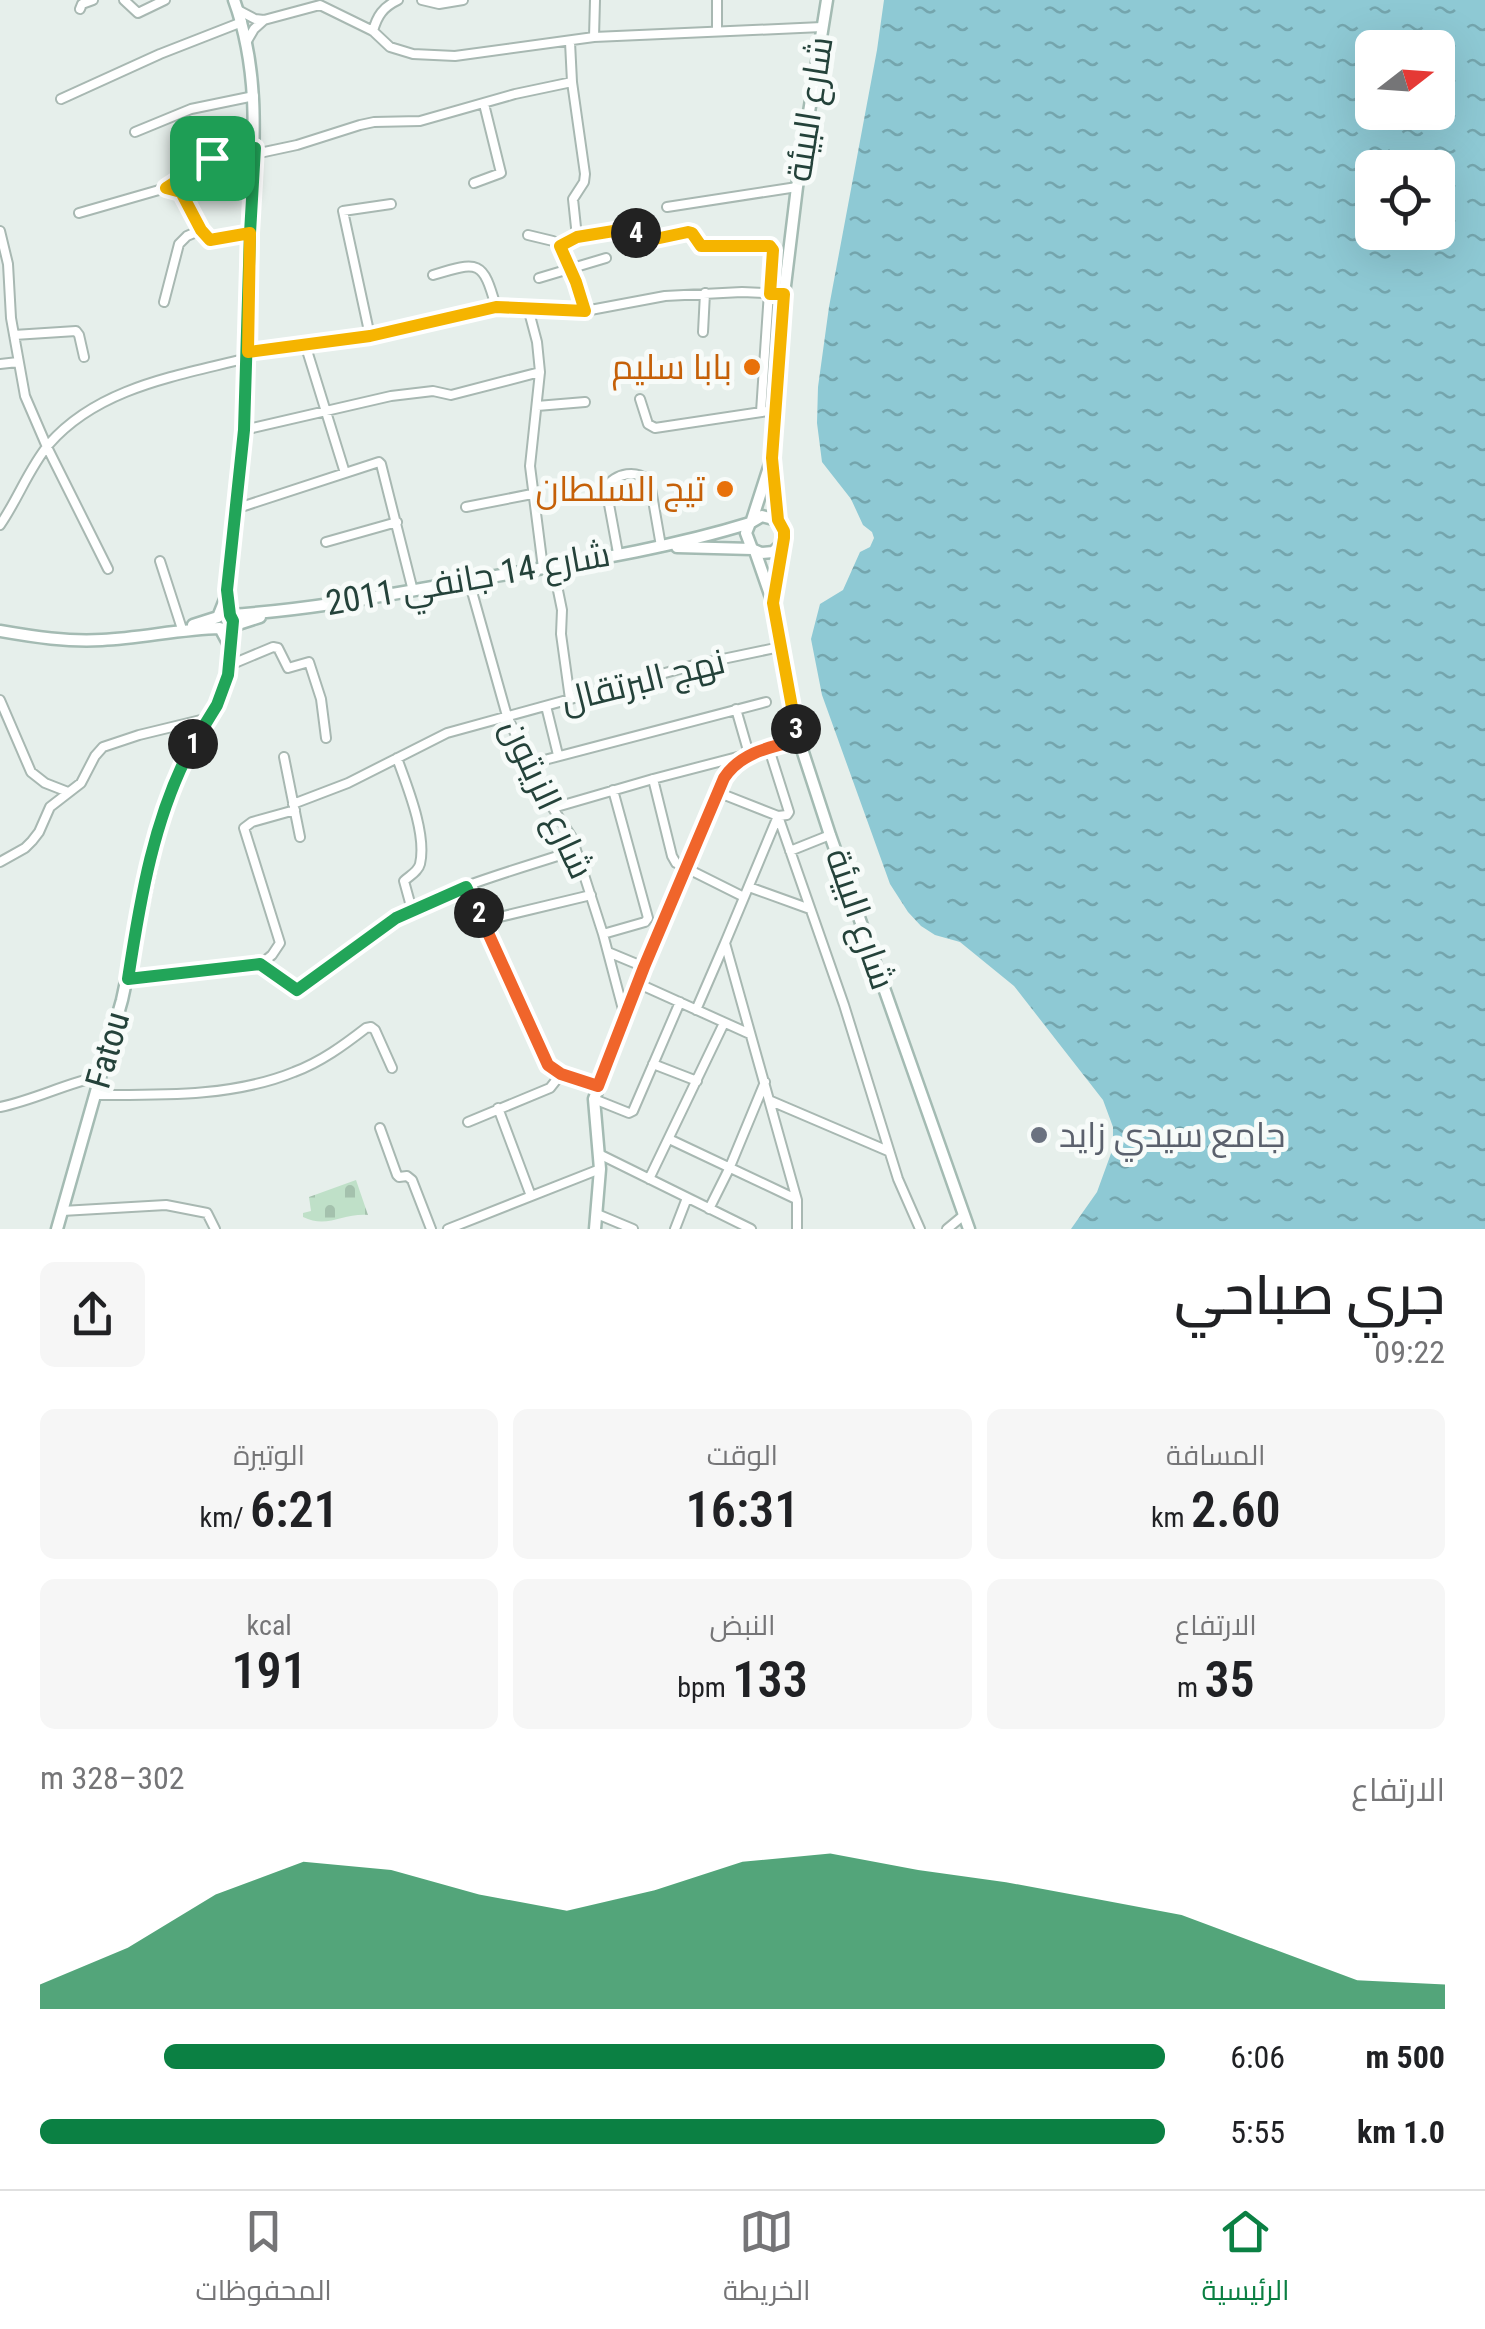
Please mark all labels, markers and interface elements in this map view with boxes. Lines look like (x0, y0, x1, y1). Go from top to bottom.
north arrow (1355, 30, 1455, 130)
map controls (1355, 30, 1455, 250)
street label: شارع البيئة (778, 34, 844, 185)
pin (170, 116, 255, 201)
icon: arrive (185, 131, 240, 186)
button: locate (1355, 150, 1455, 250)
pin: 4 (611, 208, 661, 258)
text: 4 (629, 216, 643, 249)
place label: بابا سليم (612, 347, 732, 391)
marker: بابا سليم (741, 356, 763, 378)
place label: تيج السلطان (536, 469, 705, 512)
marker: تيج السلطان (714, 478, 736, 500)
street label: شارع 14 جانفي 2011 (323, 534, 614, 630)
street label: نهج البرتقال (557, 641, 730, 723)
pin: 3 (771, 704, 821, 754)
text: 3 (789, 712, 803, 745)
street label: شارع الزيتون (490, 713, 602, 886)
pin: 1 (168, 719, 218, 769)
text: 1 (186, 727, 200, 760)
street label: شارع البيئة (815, 843, 903, 995)
pin: 2 (454, 888, 504, 938)
text: 2 (472, 896, 486, 929)
street label: Fatou (78, 1007, 138, 1093)
place label: جامع سيدي زايد (1059, 1115, 1285, 1162)
marker: جامع سيدي زايد (1028, 1124, 1050, 1146)
button: share (40, 1262, 145, 1367)
text: جري صباحي (1174, 1263, 1445, 1327)
text: 09:22 (1374, 1333, 1445, 1371)
text: الوتيرة (233, 1439, 305, 1472)
text: الوقت (707, 1439, 778, 1472)
text: المسافة (1166, 1439, 1266, 1472)
text: 6:21 (250, 1481, 339, 1539)
text: 16:31 (686, 1481, 799, 1539)
text: 2.60 (1191, 1481, 1281, 1539)
text: /km (200, 1501, 250, 1534)
text: km (1151, 1501, 1191, 1534)
text: kcal (247, 1609, 292, 1642)
text: النبض (710, 1609, 775, 1642)
text: الارتفاع (1175, 1609, 1257, 1642)
text: 191 (231, 1642, 307, 1700)
text: 133 (732, 1651, 808, 1709)
text: 35 (1204, 1651, 1255, 1709)
text: bpm (677, 1671, 732, 1704)
text: m (1177, 1671, 1204, 1704)
text: 302–328 m (40, 1759, 185, 1797)
text: الارتفاع (1351, 1771, 1445, 1809)
text: 6:06 (1230, 2038, 1285, 2076)
text: 500 m (1365, 2038, 1445, 2076)
text: 5:55 (1230, 2113, 1285, 2151)
text: 1.0 km (1357, 2113, 1445, 2151)
tab: المحفوظات (196, 2204, 332, 2316)
tab: الخريطة (723, 2204, 810, 2316)
tab: الرئيسية (1202, 2204, 1289, 2316)

